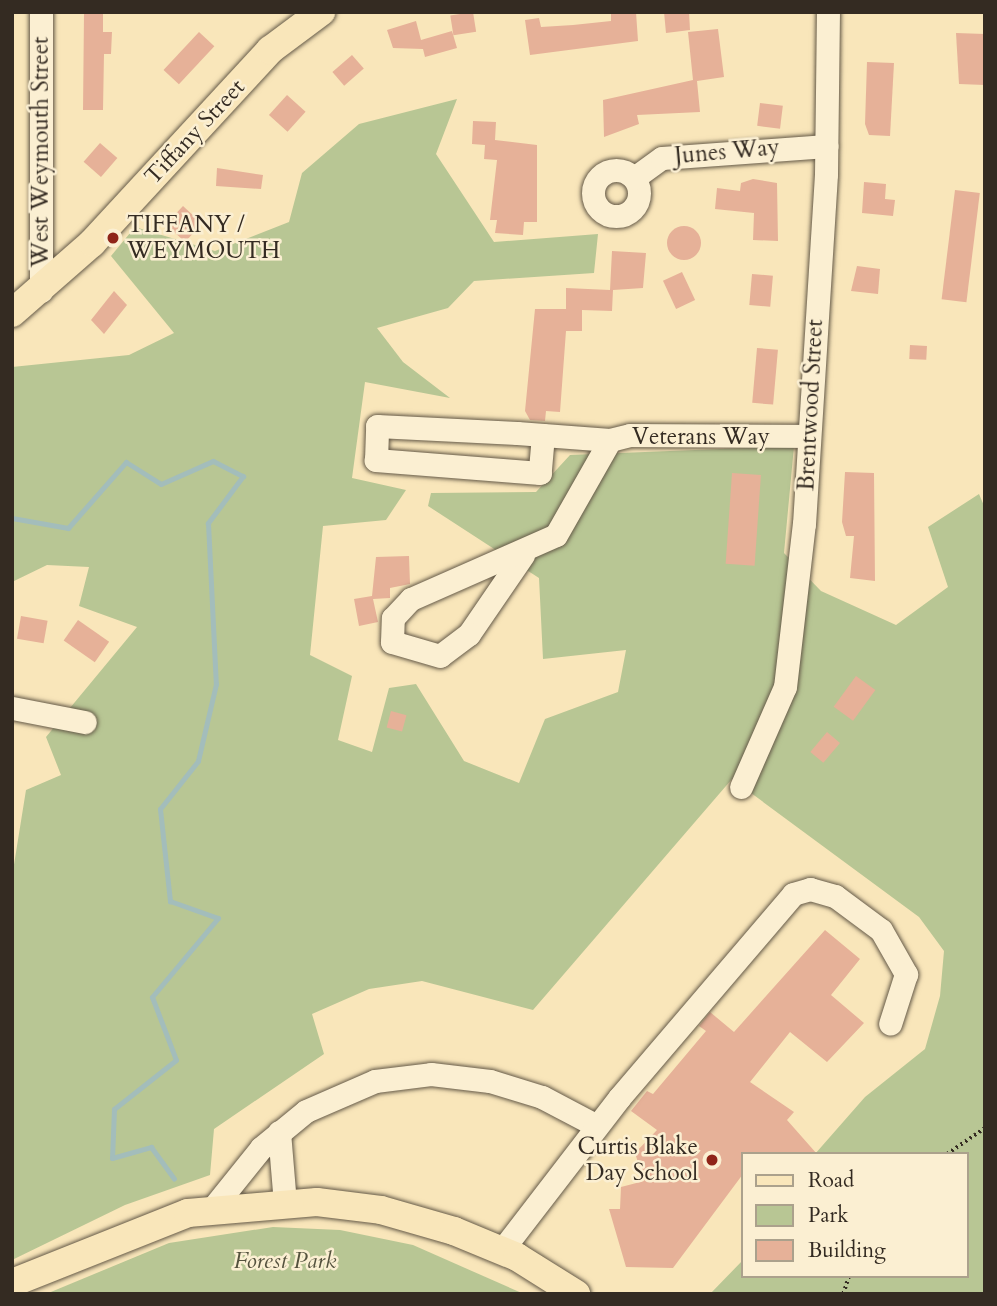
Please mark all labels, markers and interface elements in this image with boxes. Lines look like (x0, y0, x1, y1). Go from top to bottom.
street label: West Weymouth Street (27, 37, 55, 267)
street label: Tiffany Street (139, 74, 251, 190)
street label: Junes Way (673, 134, 781, 170)
place label: TIFFANY / WEYMOUTH (127, 211, 280, 265)
marker: TIFFANY / WEYMOUTH (105, 230, 121, 246)
street label: Brentwood Street (793, 318, 829, 492)
street label: Veterans Way (632, 423, 770, 451)
place label: Curtis Blake Day School (578, 1133, 698, 1187)
marker: Curtis Blake Day School (704, 1152, 720, 1168)
legend (741, 1152, 969, 1278)
text: Road (808, 1166, 854, 1195)
text: Park (808, 1201, 848, 1230)
text: Building (808, 1236, 886, 1265)
park label: Forest Park (234, 1247, 336, 1275)

